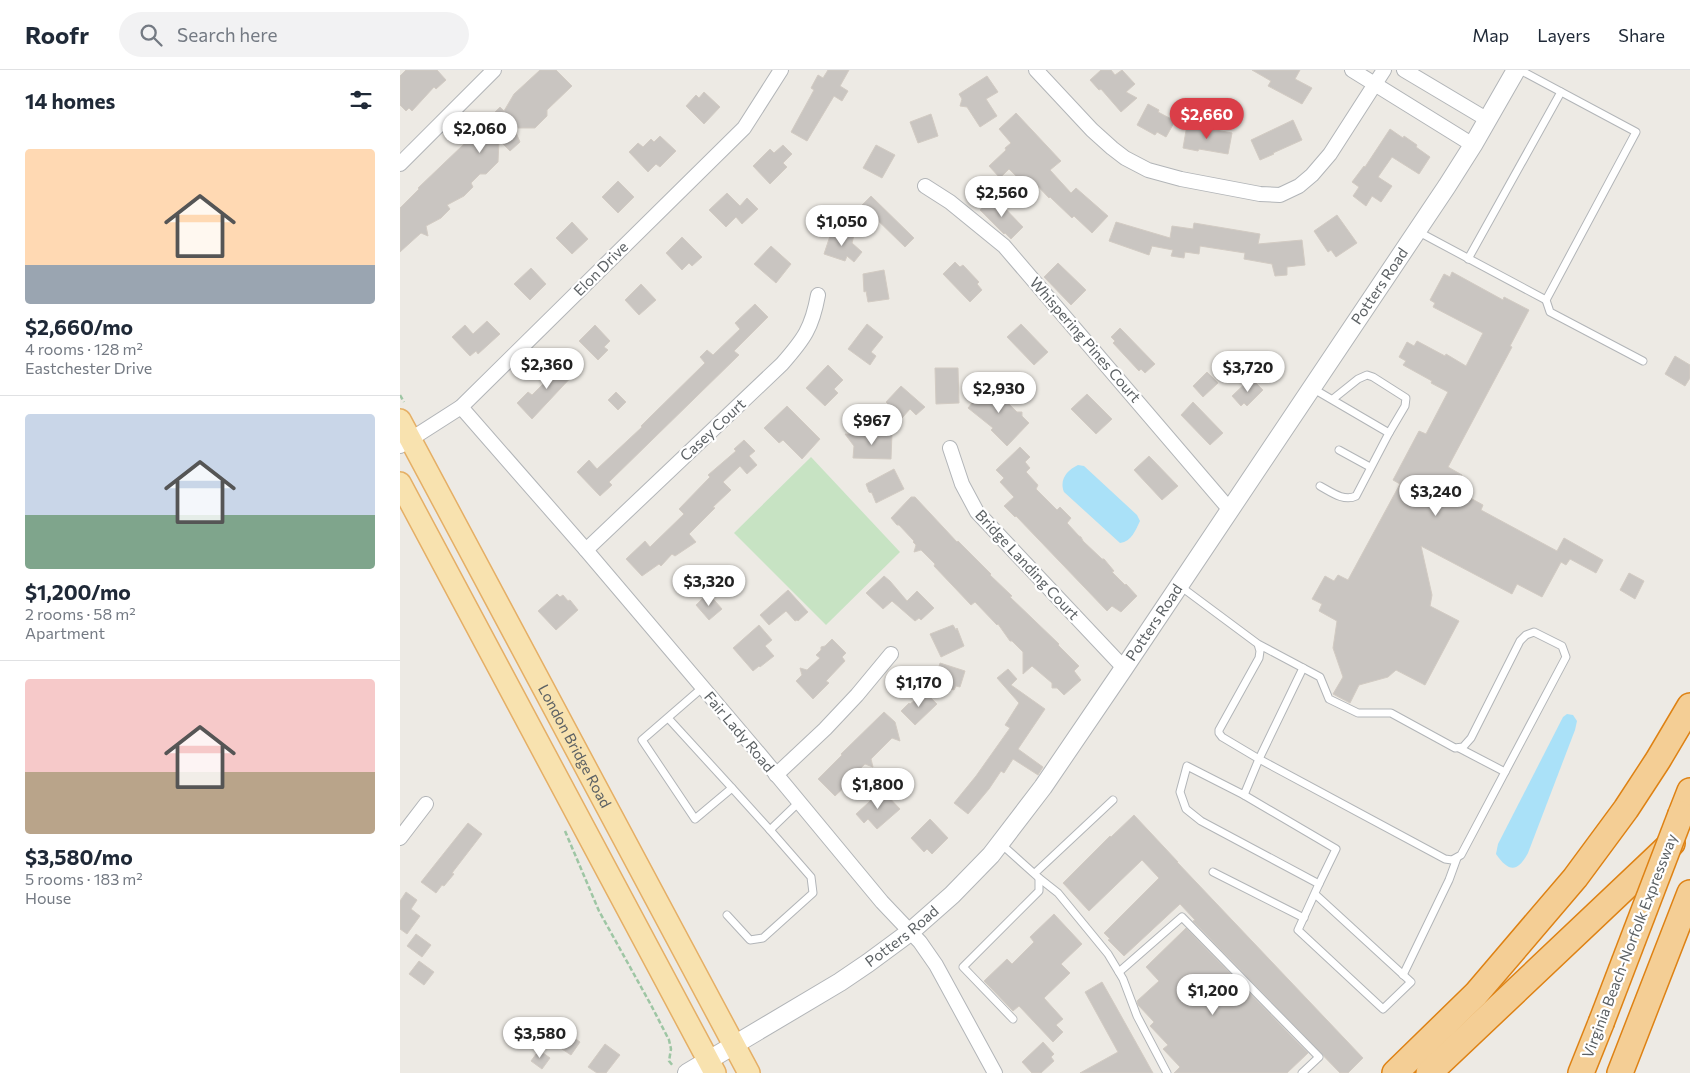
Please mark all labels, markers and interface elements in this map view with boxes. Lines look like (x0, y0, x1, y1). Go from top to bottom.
search box (119, 12, 469, 57)
text: Roofr (25, 20, 89, 49)
icon: search (137, 21, 165, 49)
text: Search here (177, 23, 278, 46)
text: Map (1472, 24, 1509, 46)
text: Layers (1537, 24, 1590, 46)
text: Share (1618, 24, 1665, 46)
icon: filters (347, 86, 375, 114)
text: 14 homes (25, 88, 115, 113)
pin: $2,660 (1166, 98, 1248, 140)
text: $2,660 (1181, 104, 1233, 123)
pin: $2,060 (439, 112, 521, 154)
text: $2,060 (453, 118, 507, 137)
pin: $2,560 (961, 176, 1043, 218)
icon: home (155, 181, 245, 271)
text: $2,560 (976, 182, 1028, 201)
pin: $1,050 (801, 204, 883, 247)
text: $1,050 (817, 211, 867, 230)
street label: Elon Drive (569, 237, 631, 299)
street label: Potters Road (1347, 244, 1411, 328)
street label: Whispering Pines Court (1026, 273, 1145, 406)
text: $2,660/mo (25, 314, 133, 339)
text: 4 rooms · 128 m² (25, 339, 143, 358)
pin: $2,360 (506, 348, 588, 390)
pin: $3,720 (1207, 350, 1289, 393)
text: $2,360 (521, 354, 573, 373)
text: $3,720 (1223, 357, 1273, 376)
text: Eastchester Drive (25, 358, 152, 377)
pin: $2,930 (958, 372, 1040, 414)
text: $2,930 (973, 378, 1025, 397)
street label: Casey Court (676, 394, 749, 464)
pin: $967 (842, 404, 902, 446)
text: $967 (853, 410, 891, 429)
icon: home (155, 447, 245, 537)
pin: $3,240 (1395, 474, 1477, 517)
text: $3,240 (1410, 481, 1462, 500)
street label: Bridge Landing Court (972, 506, 1083, 623)
pin: $3,320 (668, 564, 750, 607)
text: $3,320 (683, 571, 735, 590)
text: $1,200/mo (25, 579, 131, 604)
street label: Potters Road (1121, 580, 1186, 664)
text: 2 rooms · 58 m² (25, 604, 136, 623)
text: Apartment (25, 623, 105, 642)
pin: $1,170 (878, 666, 960, 708)
text: $1,170 (896, 672, 942, 691)
street label: London Bridge Road (535, 681, 616, 811)
street label: Fair Lady Road (701, 687, 779, 775)
icon: home (155, 712, 245, 802)
pin: $1,800 (837, 768, 919, 810)
text: $1,800 (852, 774, 904, 793)
street label: Virginia Beach-Norfolk Expressway (1578, 831, 1680, 1060)
text: $3,580/mo (25, 844, 133, 869)
text: 5 rooms · 183 m² (25, 869, 143, 888)
text: House (25, 888, 71, 907)
street label: Potters Road (861, 901, 942, 970)
pin: $1,200 (1172, 974, 1254, 1016)
text: $1,200 (1188, 980, 1238, 999)
pin: $3,580 (499, 1016, 581, 1059)
text: $3,580 (514, 1023, 566, 1042)

